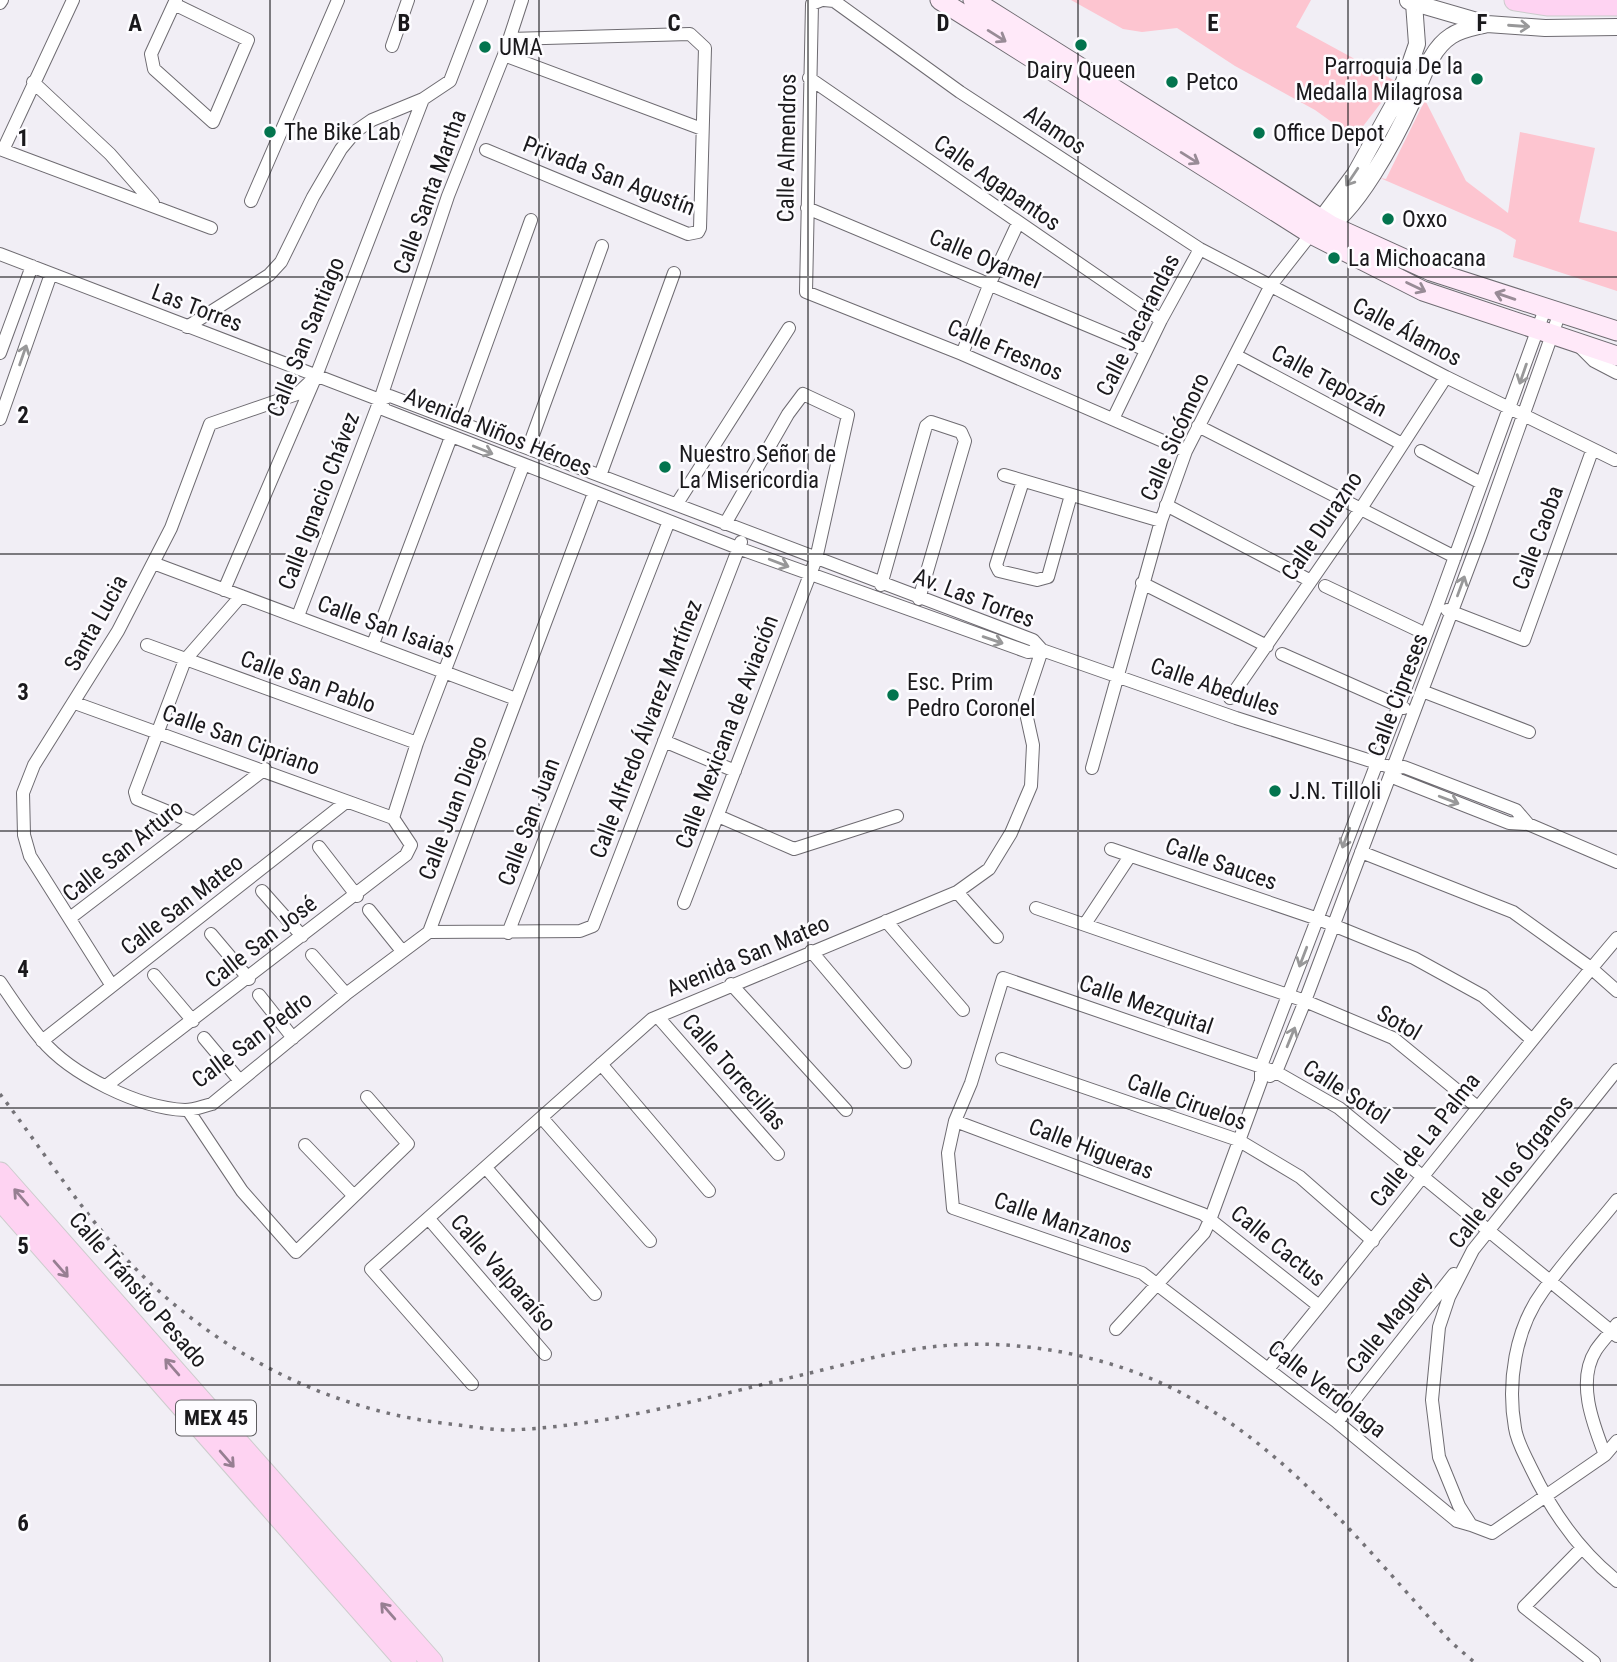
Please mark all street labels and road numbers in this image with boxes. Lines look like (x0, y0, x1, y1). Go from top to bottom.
street label: Calle Almendros (772, 73, 802, 223)
street label: Alamos (1019, 100, 1091, 160)
street label: Calle Santa Martha (388, 106, 472, 278)
street label: Calle Agapantos (928, 129, 1066, 237)
street label: Privada San Agustín (519, 131, 699, 221)
street label: Calle Oyamel (925, 223, 1045, 295)
street label: Calle Jacarandas (1091, 249, 1185, 401)
street label: Calle San Santiago (262, 253, 350, 421)
street label: Las Torres (148, 278, 246, 338)
street label: Calle Álamos (1348, 291, 1467, 372)
street label: Calle Fresnos (943, 314, 1067, 386)
street label: Calle Tepozán (1267, 339, 1391, 423)
street label: Calle Sicómoro (1135, 369, 1215, 505)
street label: Avenida Niños Héroes (400, 382, 596, 482)
street label: Calle Ignacio Chávez (273, 408, 365, 594)
street label: Calle Durazno (1276, 467, 1368, 585)
street label: Calle Caoba (1507, 482, 1569, 594)
street label: Av. Las Torres (910, 563, 1038, 633)
street label: Santa Lucia (59, 570, 133, 676)
street label: Calle San Isaias (314, 590, 458, 664)
street label: Calle Alfredo Álvarez Martínez (583, 596, 708, 862)
street label: Calle Mexicana de Aviación (670, 611, 784, 853)
street label: Calle Cipreses (1362, 630, 1434, 760)
street label: Calle San Pablo (237, 645, 379, 719)
street label: Calle Abedules (1147, 652, 1283, 722)
street label: Calle San Cipriano (159, 699, 323, 781)
street label: Calle Juan Diego (413, 732, 493, 884)
street label: Calle San Juan (492, 754, 566, 890)
street label: Calle San Arturo (57, 794, 189, 908)
street label: Calle Sauces (1161, 832, 1281, 896)
street label: Calle San Mateo (116, 849, 248, 961)
street label: Calle San José (200, 890, 322, 994)
street label: Avenida San Mateo (663, 910, 833, 1002)
street label: Calle Mezquital (1076, 969, 1216, 1041)
street label: Calle San Pedro (187, 986, 317, 1094)
street label: Sotol (1372, 1000, 1426, 1046)
street label: Calle Torrecillas (676, 1008, 792, 1136)
street label: Calle Sotol (1298, 1054, 1394, 1130)
street label: Calle Ciruelos (1124, 1068, 1250, 1136)
street label: Calle de La Palma (1364, 1068, 1486, 1212)
street label: Calle de los Órganos (1442, 1089, 1579, 1254)
street label: Calle Higueras (1025, 1113, 1157, 1185)
street label: Calle Manzanos (990, 1187, 1136, 1259)
street label: Calle Cactus (1225, 1200, 1331, 1292)
street label: Calle Tránsito Pesado (63, 1207, 213, 1373)
street label: Calle Valparaíso (445, 1209, 561, 1337)
street label: Calle Maguey (1341, 1266, 1437, 1379)
street label: Calle Verdolaga (1263, 1335, 1391, 1443)
road number: MEX 45 (176, 1400, 256, 1436)

